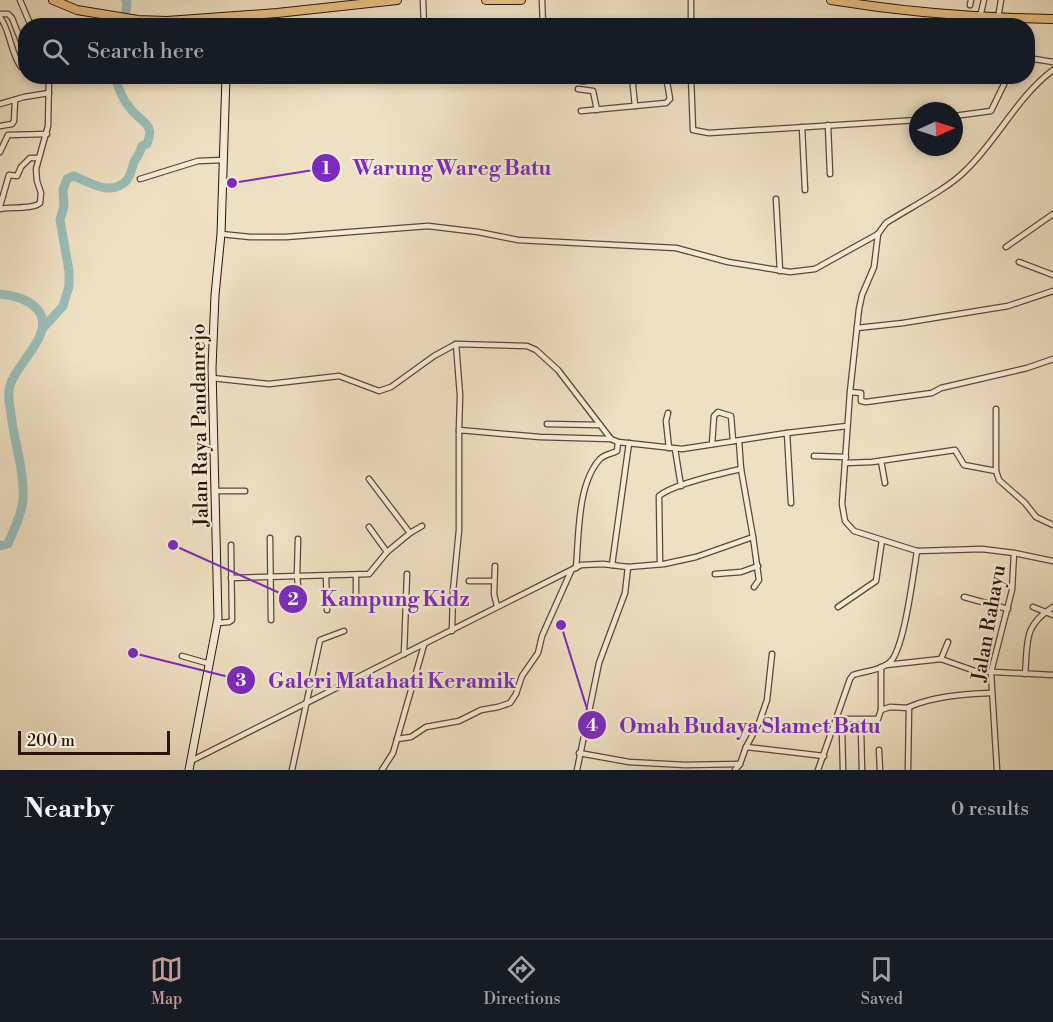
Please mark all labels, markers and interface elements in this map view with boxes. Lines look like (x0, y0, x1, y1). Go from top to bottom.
search box (18, 18, 1035, 84)
icon: search (39, 35, 72, 68)
text: Search here (87, 38, 204, 65)
north arrow (909, 102, 963, 156)
callout: Warung Wareg Batu (311, 148, 564, 187)
text: Warung Wareg Batu (352, 156, 551, 182)
text: 1 (322, 157, 331, 180)
street label: Jalan Raya Pandanrejo (186, 323, 215, 528)
street label: Jalan Rahayu (967, 562, 1012, 685)
callout: Kampung Kidz (278, 579, 481, 618)
text: Kampung Kidz (321, 587, 469, 613)
text: 2 (287, 588, 299, 611)
callout: Galeri Matahati Keramik (226, 661, 528, 700)
text: 3 (236, 669, 247, 692)
text: Galeri Matahati Keramik (268, 669, 517, 695)
callout: Omah Budaya Slamet Batu (577, 706, 893, 745)
text: 4 (586, 714, 598, 737)
text: Omah Budaya Slamet Batu (619, 714, 881, 740)
scale bar (18, 728, 170, 756)
text: 200 m (27, 731, 75, 751)
text: Nearby (24, 793, 114, 825)
text: 0 results (951, 797, 1029, 822)
tab: Map (150, 953, 183, 1009)
tab: Directions (483, 953, 561, 1009)
tab: Saved (861, 953, 903, 1009)

